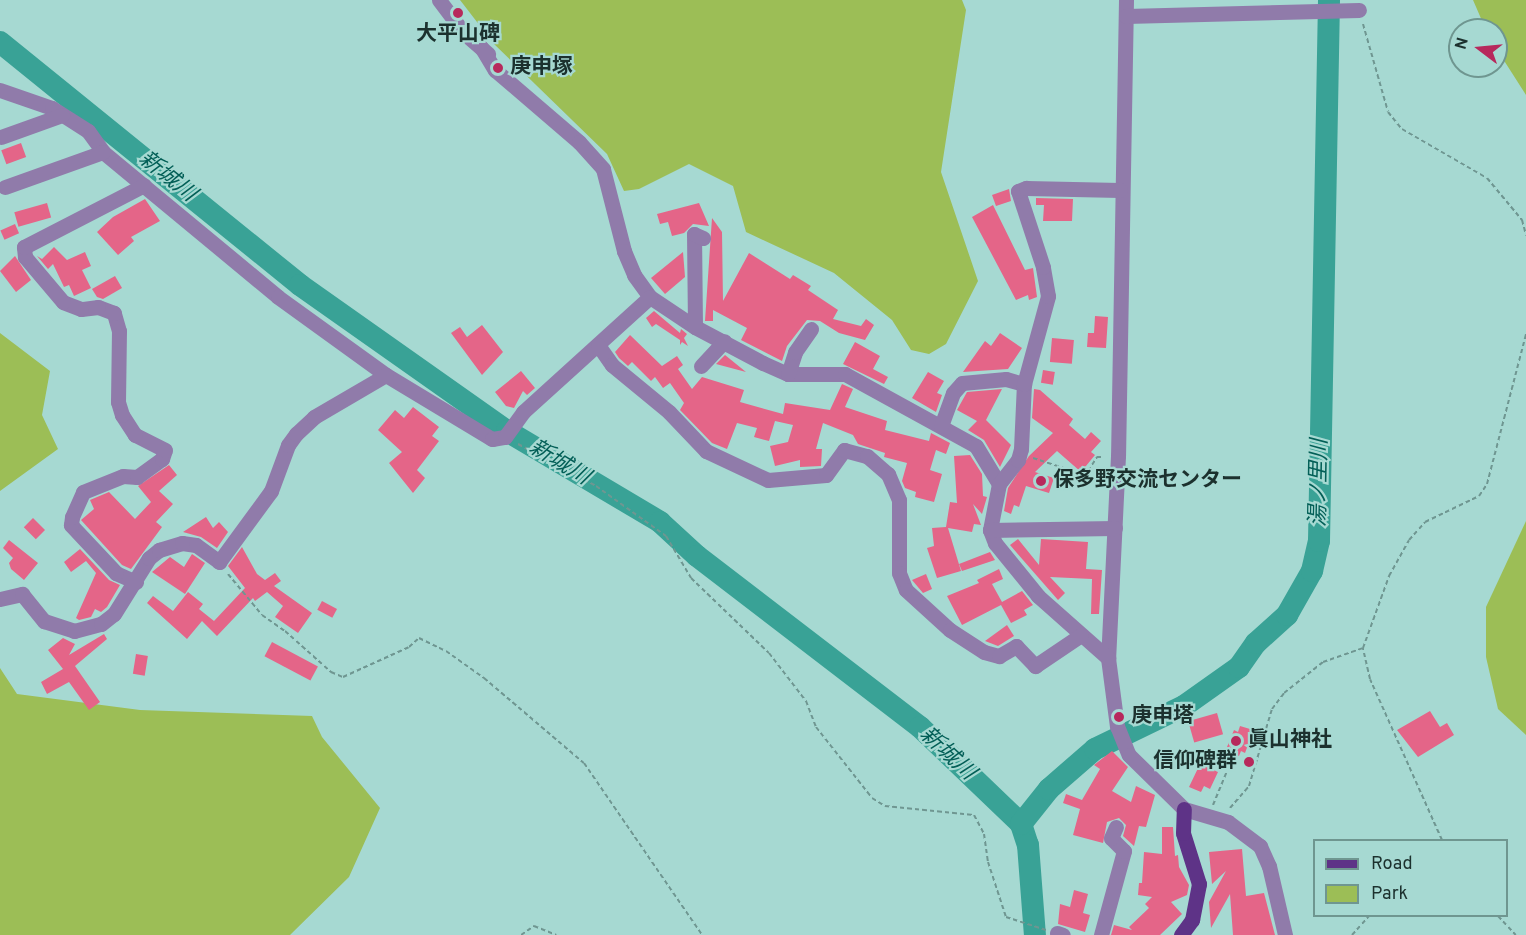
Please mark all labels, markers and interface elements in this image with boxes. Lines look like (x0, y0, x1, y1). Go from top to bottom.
marker: 大平山碑 (451, 6, 465, 20)
north arrow (1448, 18, 1508, 78)
place label: 大平山碑 (416, 22, 500, 48)
text: N (1451, 35, 1474, 52)
place label: 庚申塚 (510, 55, 573, 81)
marker: 庚申塚 (491, 61, 505, 75)
water label: 新城川 (133, 146, 201, 208)
water label: 新城川 (524, 435, 594, 491)
water label: 湯ノ里川 (1306, 439, 1334, 527)
place label: 保多野交流センター (1053, 468, 1242, 494)
marker: 保多野交流センター (1034, 474, 1048, 488)
place label: 庚申塔 (1131, 704, 1194, 730)
marker: 庚申塔 (1112, 710, 1126, 724)
water label: 新城川 (914, 722, 980, 786)
place label: 眞山神社 (1248, 728, 1332, 754)
marker: 眞山神社 (1229, 734, 1243, 748)
place label: 信仰碑群 (1153, 749, 1237, 775)
marker: 信仰碑群 (1242, 755, 1256, 769)
legend (1313, 839, 1508, 917)
text: Road (1371, 853, 1413, 876)
text: Park (1371, 883, 1408, 906)

